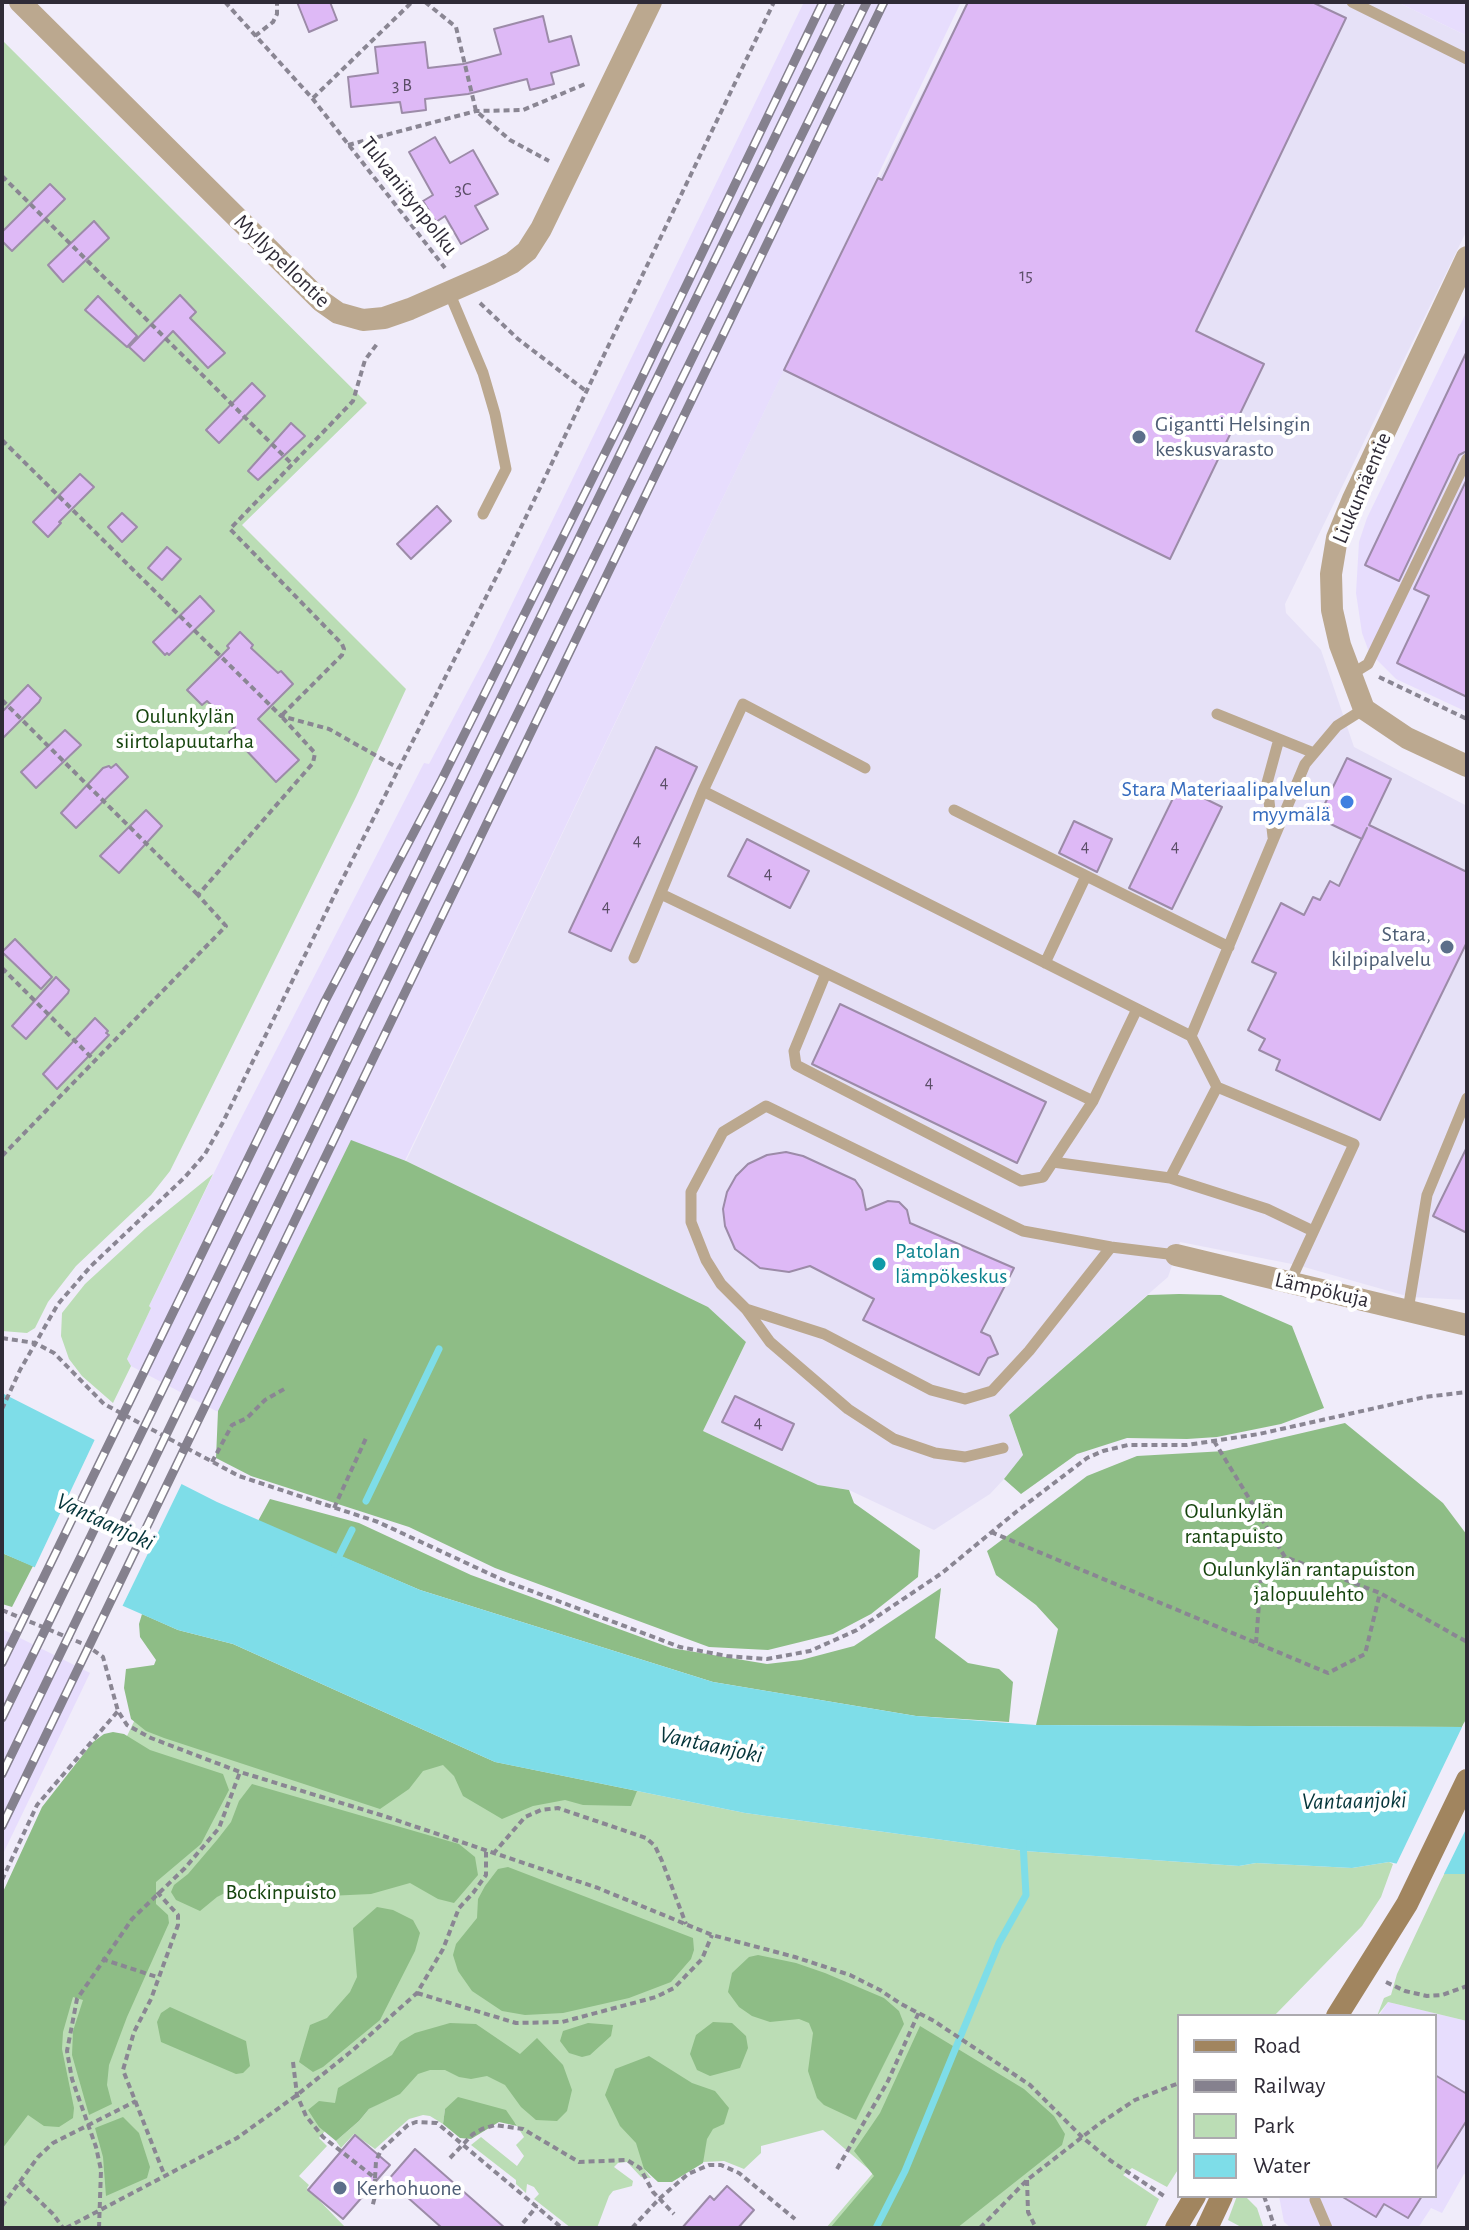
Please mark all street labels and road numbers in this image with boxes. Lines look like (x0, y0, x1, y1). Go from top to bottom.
street label: Tulvaniitynpolku (355, 131, 463, 261)
street label: Myllypellontie (229, 209, 335, 313)
street label: Liukumäentie (1327, 428, 1397, 548)
street label: Lämpökuja (1272, 1266, 1372, 1314)

